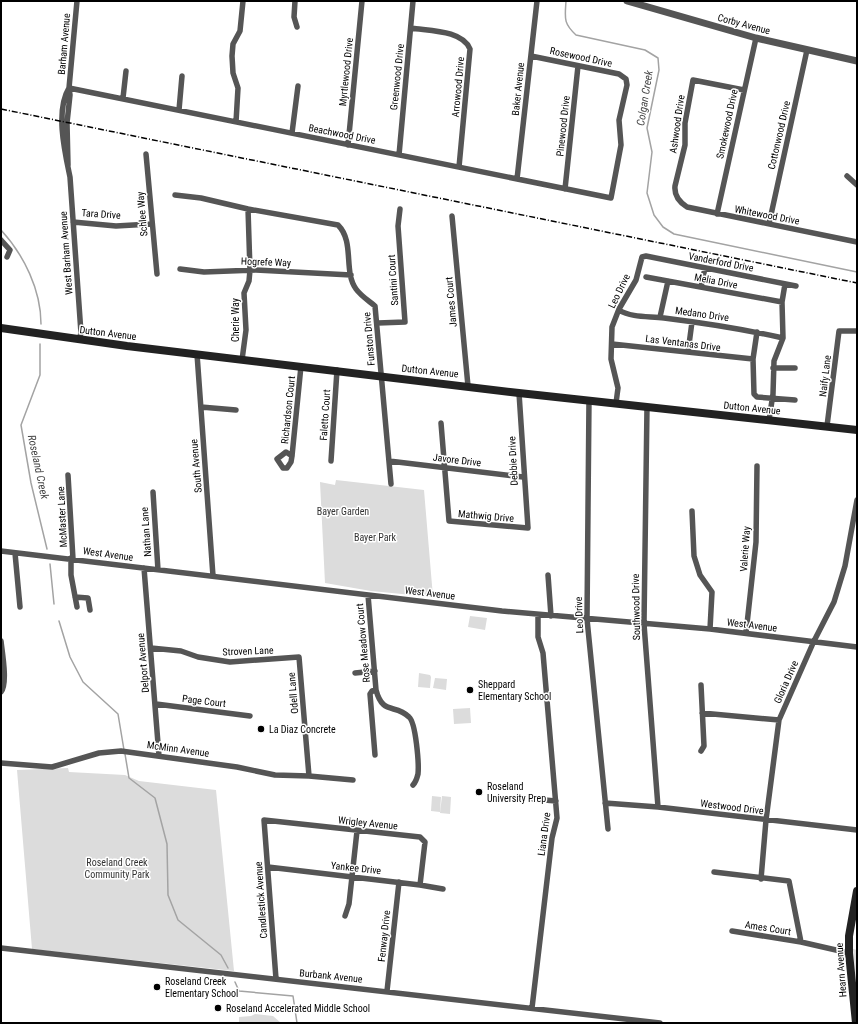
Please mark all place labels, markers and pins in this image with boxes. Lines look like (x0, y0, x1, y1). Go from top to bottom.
place label: Sheppard Elementary School (478, 679, 551, 702)
marker: Sheppard Elementary School (465, 685, 475, 695)
marker: La Diaz Concrete (256, 724, 266, 734)
place label: La Diaz Concrete (269, 724, 336, 735)
place label: Roseland University Prep (487, 781, 546, 804)
marker: Roseland University Prep (474, 787, 484, 797)
place label: Roseland Creek Elementary School (165, 976, 238, 999)
marker: Roseland Creek Elementary School (152, 982, 162, 992)
marker: Roseland Accelerated Middle School (213, 1003, 223, 1013)
place label: Roseland Accelerated Middle School (226, 1003, 370, 1014)

